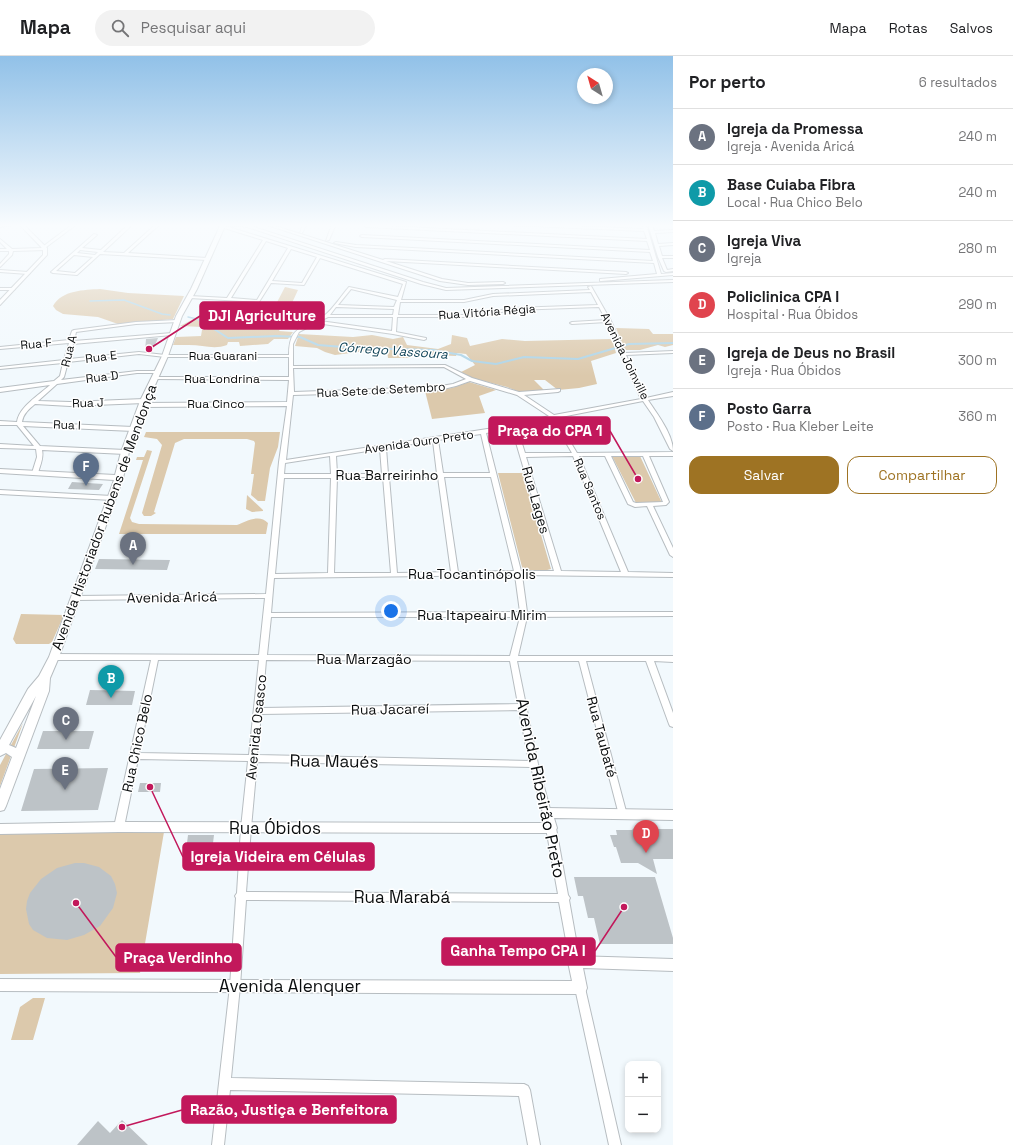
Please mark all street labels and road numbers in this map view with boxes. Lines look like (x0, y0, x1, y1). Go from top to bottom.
street label: Rua Vitória Régia (438, 301, 536, 323)
street label: Avenida Joinville (597, 310, 653, 402)
street label: Rua A (57, 333, 81, 369)
street label: Rua F (20, 335, 53, 353)
street label: Rua E (84, 347, 118, 367)
street label: Rua Guarani (189, 348, 257, 364)
street label: Rua D (85, 367, 119, 387)
street label: Rua Londrina (184, 371, 260, 387)
street label: Rua Sete de Setembro (316, 379, 446, 401)
street label: Avenida Historiador Rubens de Mendonça (48, 382, 160, 652)
street label: Rua J (72, 394, 104, 412)
street label: Rua Cinco (187, 396, 245, 412)
street label: Rua I (53, 417, 81, 433)
street label: Avenida Ouro Preto (363, 426, 475, 458)
street label: Rua Santos (570, 456, 610, 522)
street label: Rua Lages (518, 464, 554, 536)
street label: Rua Barreirinho (336, 466, 438, 484)
street label: Rua Tocantinópolis (408, 565, 536, 583)
street label: Avenida Aricá (127, 587, 217, 607)
street label: Rua Itapeairu Mirim (417, 606, 547, 624)
street label: Rua Marzagão (316, 650, 412, 668)
street label: Avenida Osasco (242, 673, 270, 781)
street label: Rua Chico Belo (118, 692, 156, 794)
street label: Rua Taubaté (583, 694, 621, 780)
street label: Avenida Ribeirão Preto (511, 696, 571, 880)
street label: Rua Jacareí (351, 699, 430, 719)
street label: Rua Maués (289, 749, 379, 773)
street label: Rua Óbidos (229, 817, 321, 839)
street label: Rua Marabá (354, 886, 450, 908)
street label: Avenida Alenquer (219, 975, 361, 997)

